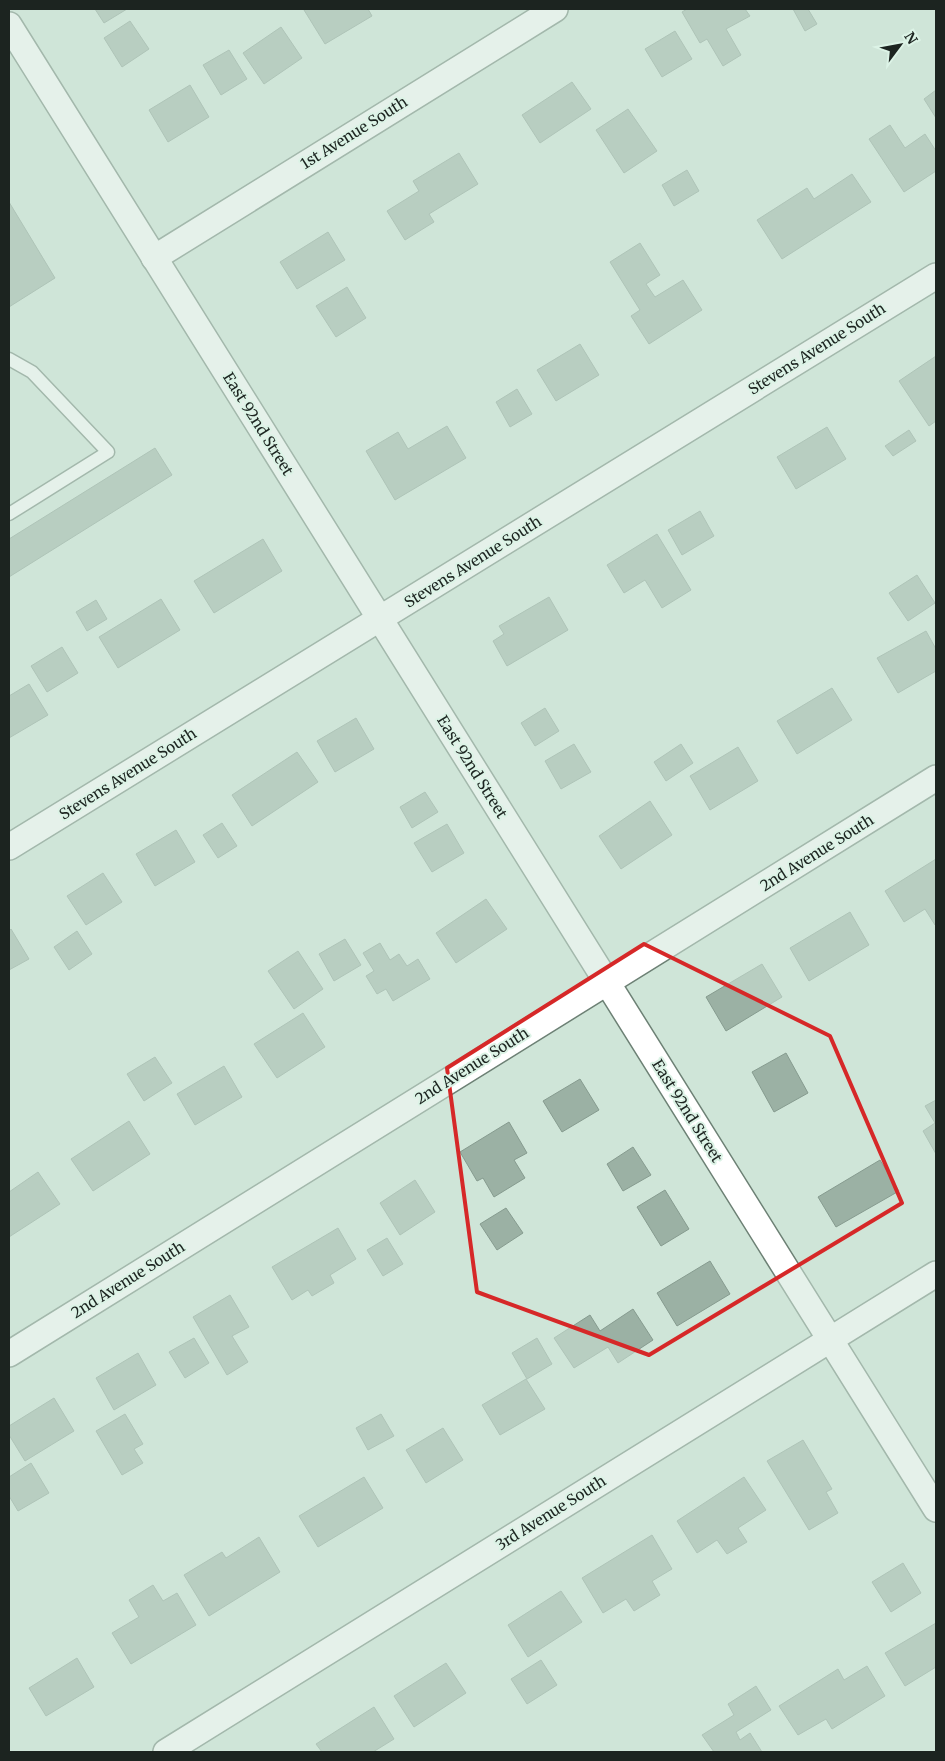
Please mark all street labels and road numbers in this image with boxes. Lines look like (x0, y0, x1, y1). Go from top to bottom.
street label: 1st Avenue South (297, 92, 411, 173)
street label: Stevens Avenue South (745, 299, 889, 399)
street label: East 92nd Street (219, 369, 298, 479)
street label: Stevens Avenue South (401, 512, 545, 612)
street label: East 92nd Street (433, 712, 512, 822)
street label: Stevens Avenue South (56, 724, 200, 824)
street label: 2nd Avenue South (756, 810, 877, 895)
street label: 2nd Avenue South (411, 1023, 532, 1108)
street label: East 92nd Street (648, 1056, 727, 1166)
street label: 2nd Avenue South (67, 1237, 188, 1322)
street label: 3rd Avenue South (492, 1471, 609, 1554)

